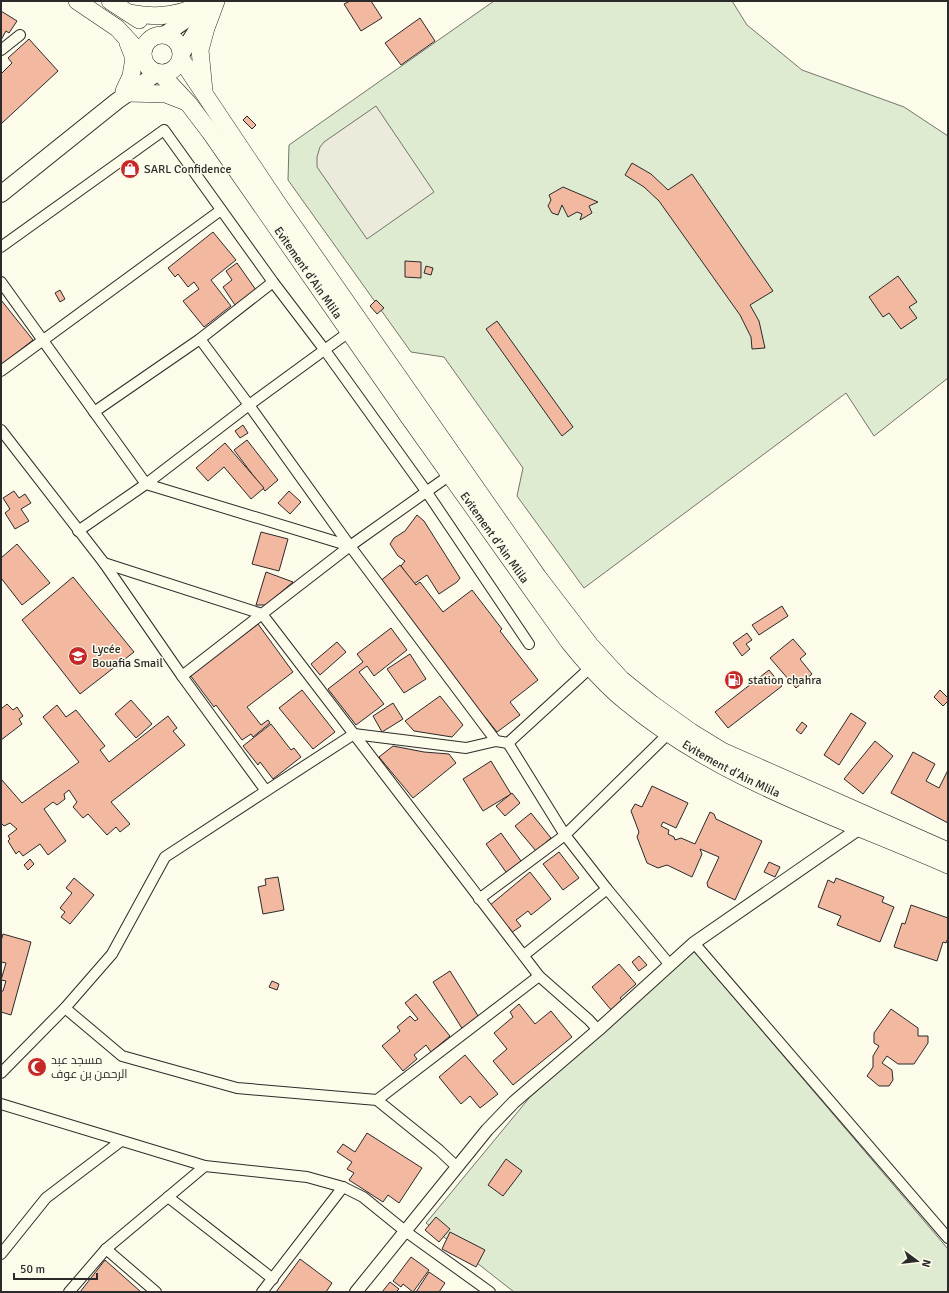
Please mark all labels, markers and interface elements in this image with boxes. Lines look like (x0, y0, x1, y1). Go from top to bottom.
shop icon: SARL Confidence (119, 158, 141, 180)
place label: SARL Confidence (144, 162, 231, 177)
street label: Evitement d'Ain Mlila (271, 224, 345, 322)
street label: Evitement d'Ain Mlila (457, 489, 532, 586)
place label: Lycée Bouafia Smail (92, 642, 163, 671)
school or university icon: Lycée Bouafia Smail (67, 645, 89, 667)
fuel station icon: station chahra (723, 669, 745, 691)
place label: station chahra (748, 673, 822, 688)
street label: Evitement d'Ain Mlila (679, 737, 783, 801)
place label: مسجد عبد الرحمن بن عوف (51, 1053, 128, 1082)
mosque icon: مسجد عبد الرحمن بن عوف (26, 1056, 48, 1078)
north arrow (897, 1241, 937, 1281)
scale bar (14, 1255, 97, 1281)
text: N (919, 1258, 933, 1269)
text: 50 m (20, 1262, 45, 1277)

